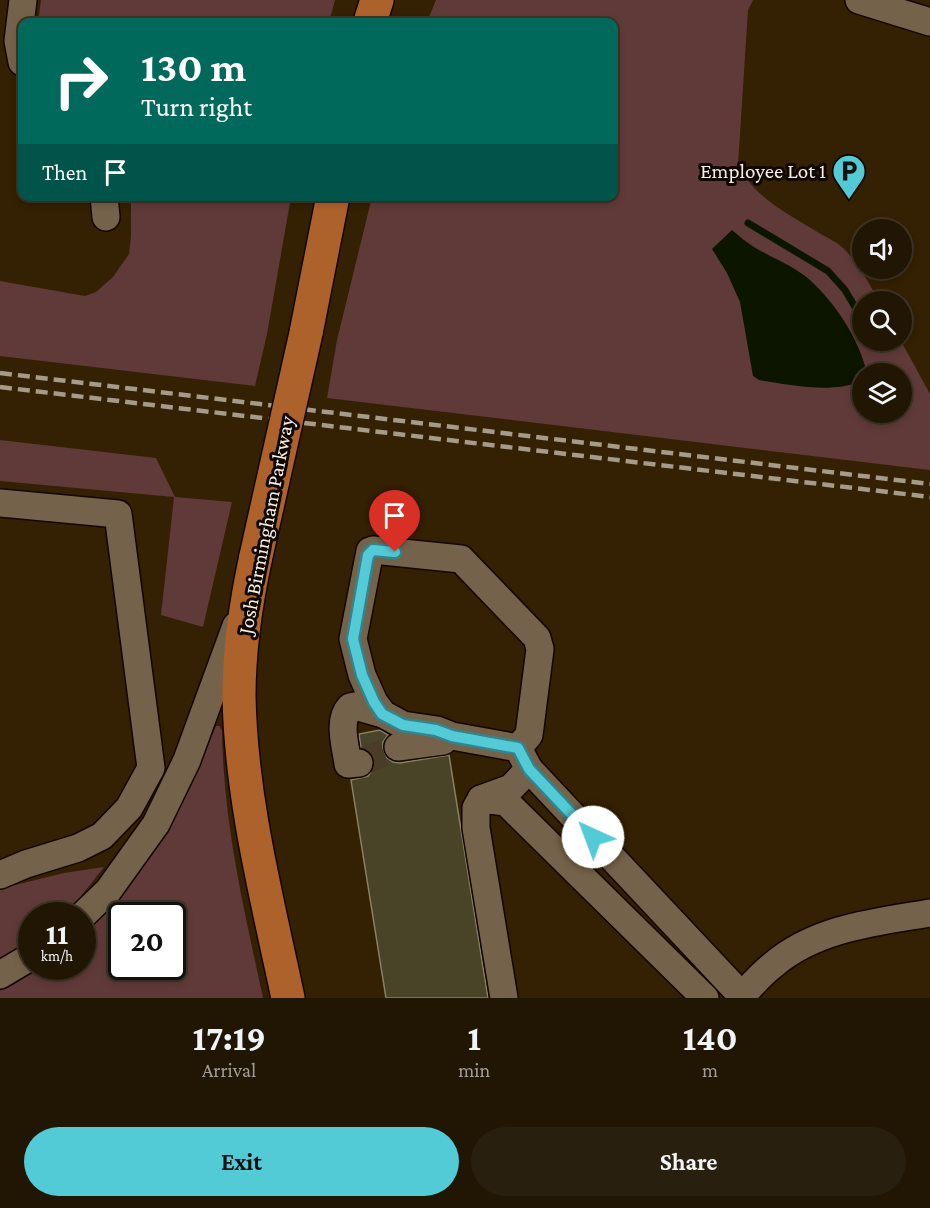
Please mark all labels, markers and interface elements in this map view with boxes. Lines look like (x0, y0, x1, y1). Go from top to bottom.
icon: right (42, 42, 120, 120)
text: 130 m (141, 43, 246, 90)
text: Turn right (141, 92, 252, 122)
parking icon: Employee Lot 1 (831, 153, 867, 200)
icon: arrive (99, 156, 132, 189)
place label: Employee Lot 1 (700, 159, 826, 183)
text: Then (42, 160, 87, 185)
map controls (852, 219, 912, 423)
button: sound (852, 219, 912, 279)
button: search (852, 291, 912, 351)
button: layers (852, 363, 912, 423)
street label: Josh Birmingham Parkway (233, 414, 299, 638)
pin (369, 490, 420, 552)
icon: arrive (378, 499, 411, 532)
position arrow (561, 805, 625, 869)
speed limit sign: 20 (108, 902, 186, 980)
text: 11 (46, 917, 68, 950)
text: km/h (41, 948, 73, 964)
text: 17:19 (192, 1018, 266, 1058)
text: 1 (468, 1018, 481, 1058)
text: 140 (683, 1018, 738, 1058)
text: Arrival (202, 1059, 256, 1081)
text: min (458, 1059, 490, 1081)
text: m (702, 1059, 718, 1081)
button: Exit (24, 1127, 459, 1196)
button: Share (471, 1127, 906, 1196)

